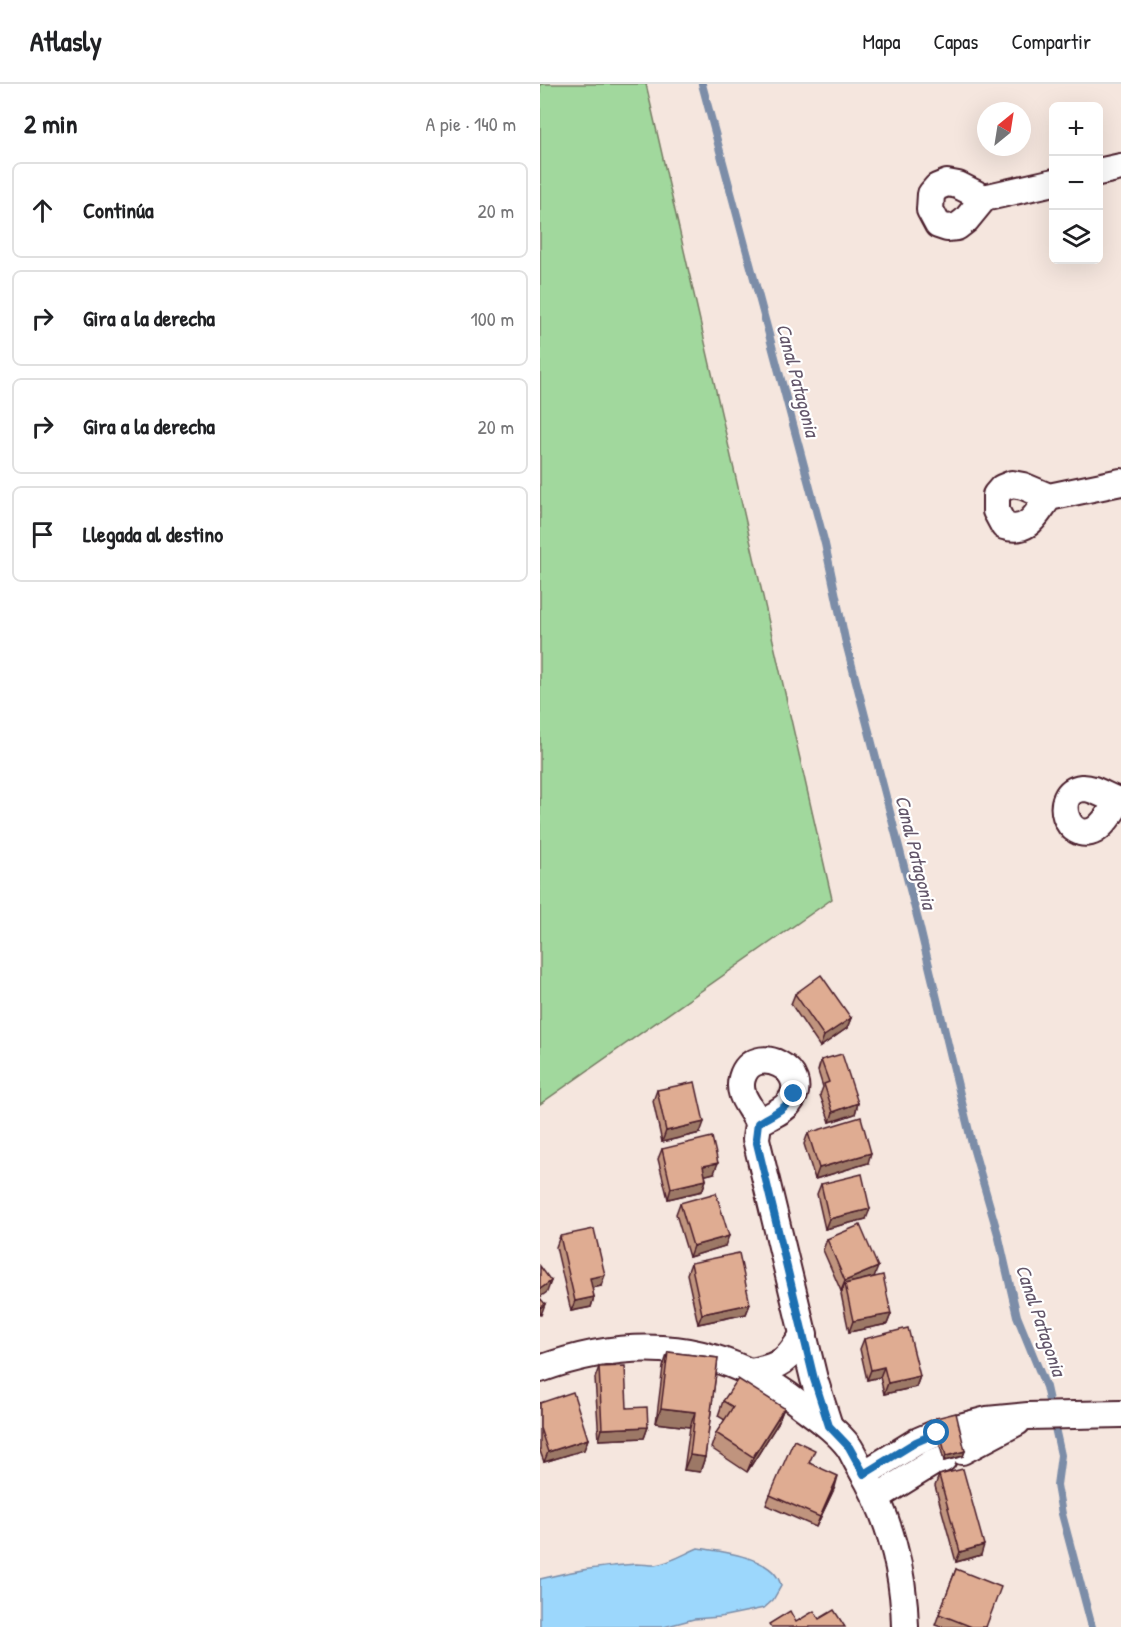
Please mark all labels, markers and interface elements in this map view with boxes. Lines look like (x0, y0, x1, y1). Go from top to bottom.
text: Atlasly (30, 22, 102, 60)
text: Mapa (862, 27, 900, 56)
text: Capas (933, 27, 978, 56)
text: Compartir (1011, 27, 1091, 56)
north arrow (977, 102, 1031, 156)
map controls (1049, 102, 1103, 264)
button: + (1049, 102, 1103, 156)
text: 2 min (24, 106, 77, 141)
text: A pie · 140 m (426, 110, 516, 137)
button: − (1049, 156, 1103, 210)
icon: ahead (26, 194, 59, 227)
text: Continúa (83, 195, 154, 225)
text: 20 m (477, 197, 514, 224)
button: layers (1049, 210, 1103, 264)
icon: right (26, 302, 59, 335)
text: Gira a la derecha (83, 303, 215, 333)
text: 100 m (471, 305, 514, 332)
water label: Canal Patagonia (769, 320, 827, 442)
icon: right (26, 410, 59, 443)
text: Gira a la derecha (83, 411, 215, 441)
text: 20 m (477, 413, 514, 440)
icon: arrive (26, 518, 59, 551)
text: Llegada al destino (83, 519, 223, 549)
water label: Canal Patagonia (888, 792, 944, 914)
route end (780, 1080, 806, 1106)
water label: Canal Patagonia (1009, 1261, 1074, 1381)
route start (923, 1419, 949, 1445)

